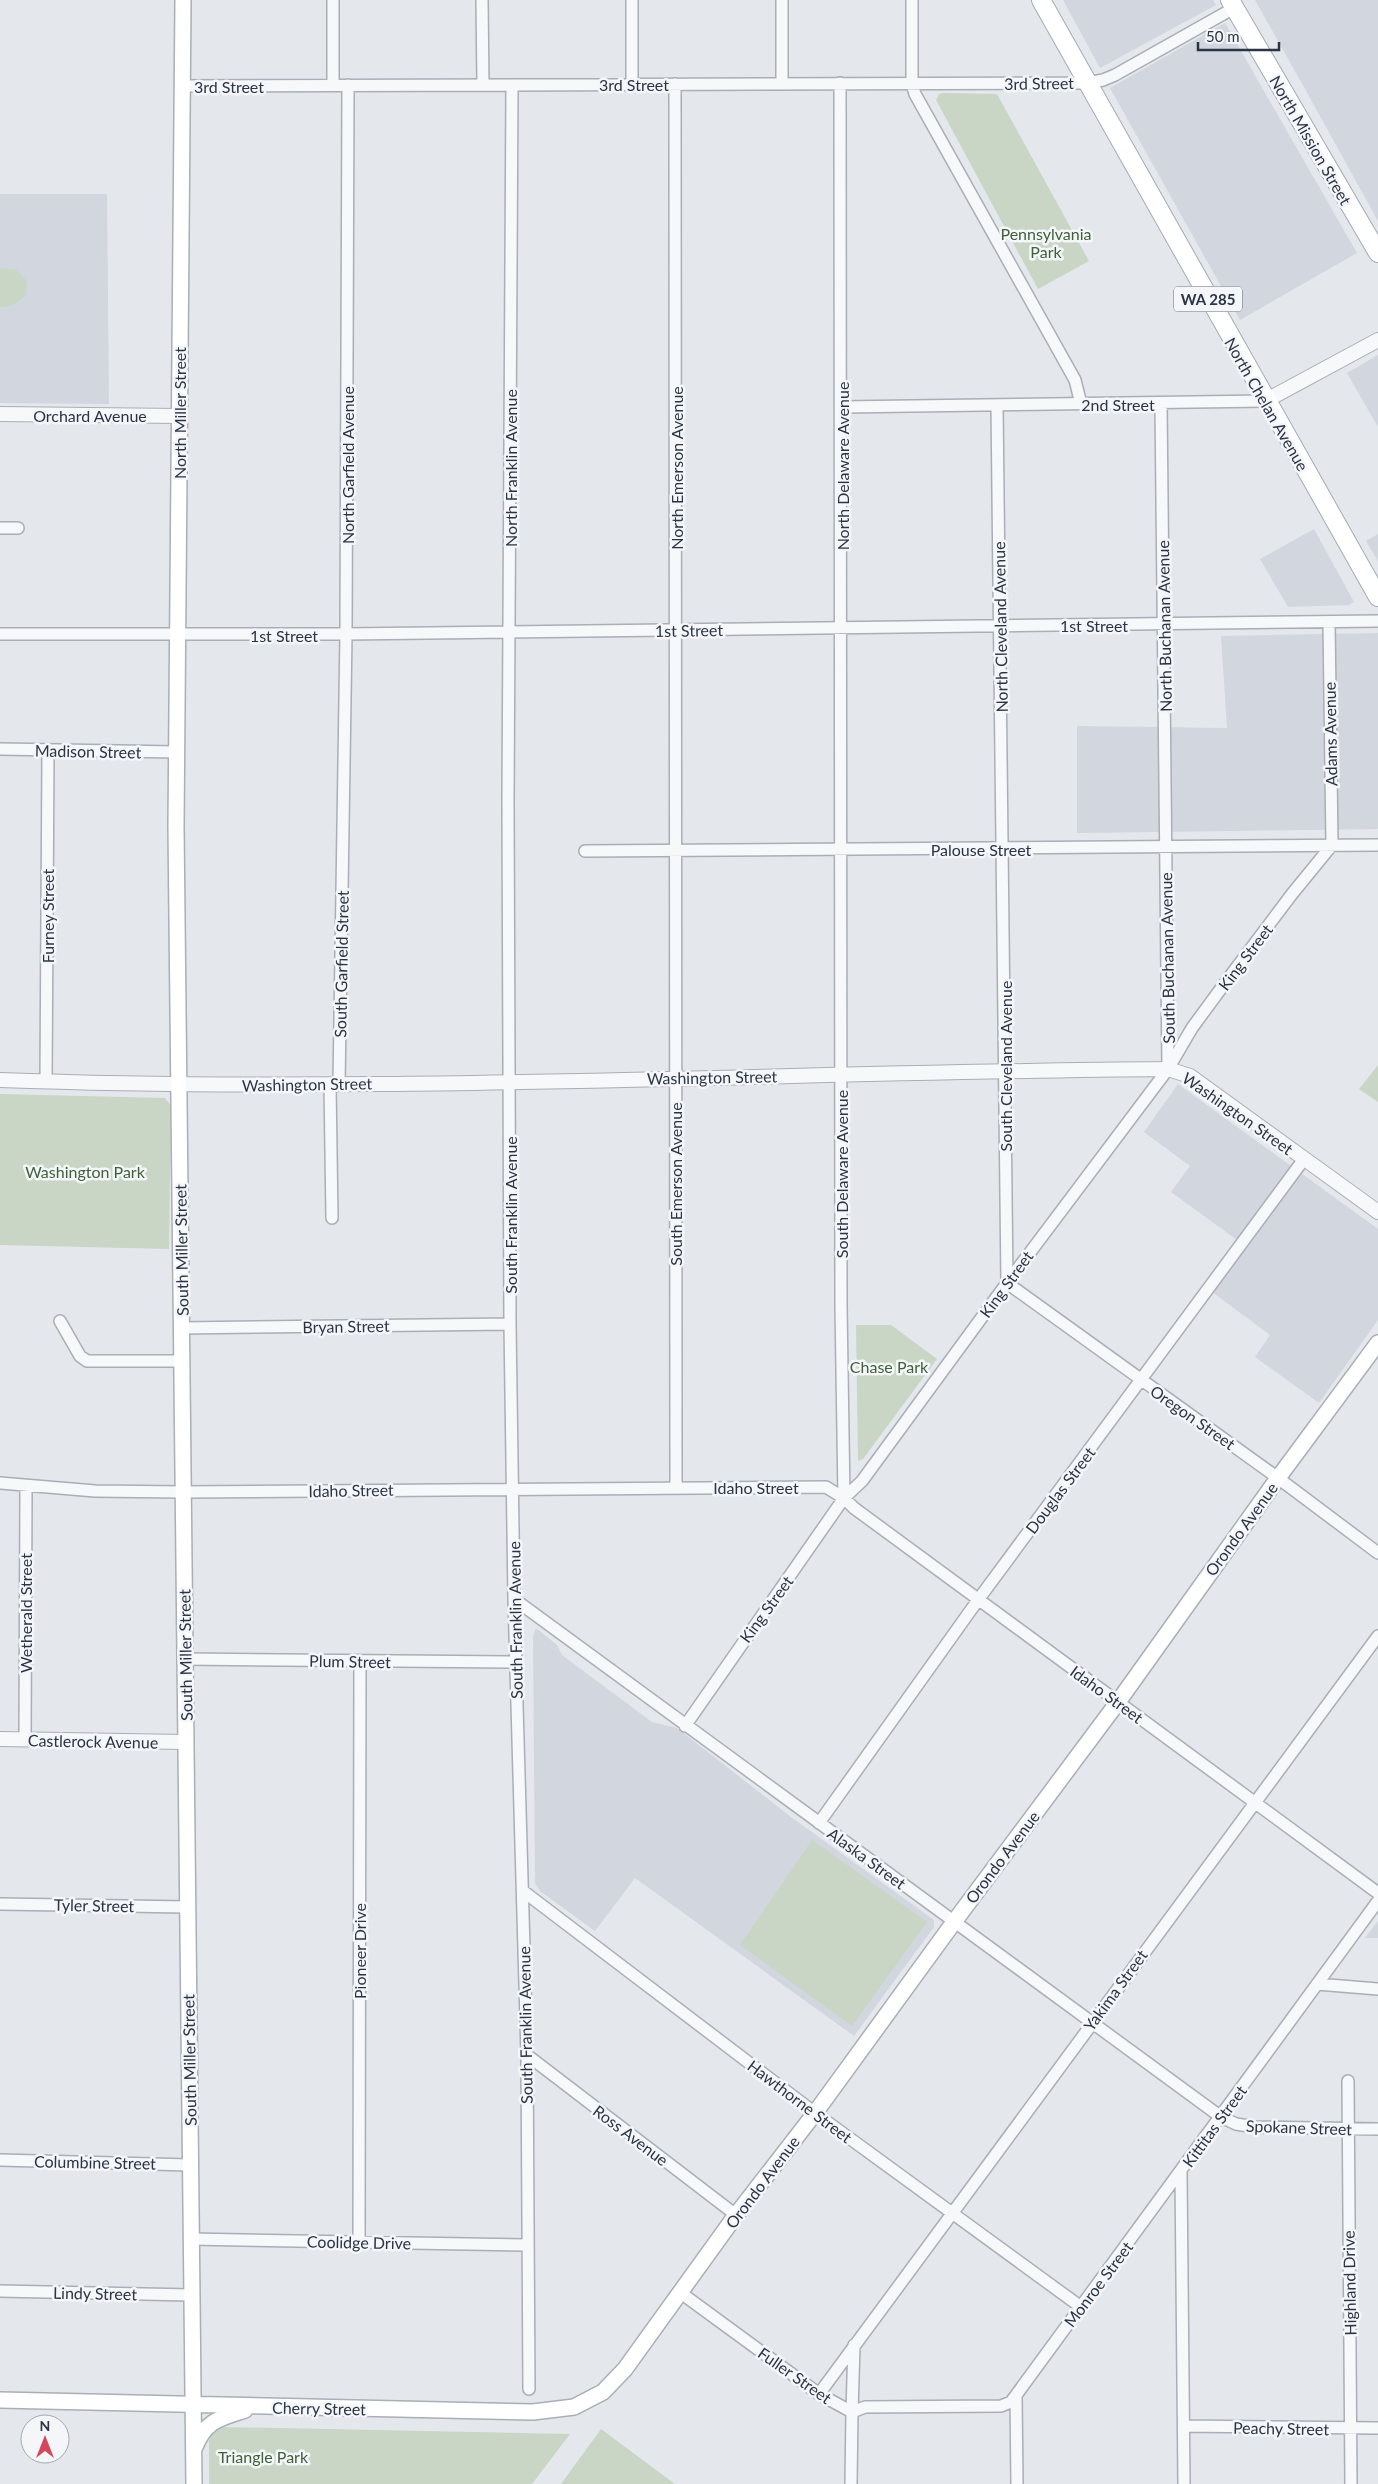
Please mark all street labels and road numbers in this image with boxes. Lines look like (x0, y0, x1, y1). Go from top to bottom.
street label: North Mission Street (1266, 72, 1356, 208)
street label: 3rd Street (1004, 73, 1074, 93)
street label: 3rd Street (599, 75, 669, 94)
street label: 3rd Street (194, 77, 264, 96)
road number: WA 285 (1174, 286, 1242, 312)
street label: North Chelan Avenue (1221, 334, 1313, 474)
street label: North Miller Street (170, 347, 189, 479)
street label: North Delaware Avenue (833, 382, 852, 550)
street label: North Garfield Avenue (338, 386, 357, 544)
street label: North Emerson Avenue (667, 386, 686, 550)
street label: North Franklin Avenue (501, 389, 520, 547)
street label: 2nd Street (1081, 395, 1155, 414)
street label: Orchard Avenue (33, 406, 147, 425)
street label: North Buchanan Avenue (1153, 540, 1175, 712)
street label: North Cleveland Avenue (989, 541, 1011, 713)
street label: 1st Street (1060, 616, 1128, 635)
street label: 1st Street (655, 620, 724, 640)
street label: 1st Street (250, 626, 318, 645)
street label: Adams Avenue (1320, 682, 1340, 786)
street label: Madison Street (35, 741, 142, 761)
street label: Palouse Street (931, 840, 1032, 859)
street label: Furney Street (38, 869, 57, 963)
street label: South Buchanan Avenue (1156, 872, 1178, 1044)
street label: South Garfield Street (330, 890, 352, 1038)
street label: King Street (1214, 920, 1276, 994)
street label: South Cleveland Avenue (996, 981, 1015, 1151)
street label: Washington Street (647, 1066, 778, 1088)
street label: Washington Street (1179, 1068, 1297, 1158)
street label: Washington Street (242, 1073, 373, 1095)
street label: South Delaware Avenue (832, 1090, 851, 1258)
street label: South Emerson Avenue (666, 1102, 685, 1266)
street label: South Franklin Avenue (501, 1136, 520, 1294)
street label: South Miller Street (170, 1184, 192, 1316)
street label: King Street (975, 1247, 1037, 1321)
street label: Bryan Street (302, 1316, 390, 1336)
street label: Oregon Street (1147, 1381, 1239, 1453)
street label: Douglas Street (1021, 1443, 1099, 1537)
street label: Idaho Street (713, 1478, 799, 1497)
street label: Orondo Avenue (1201, 1479, 1281, 1579)
street label: Idaho Street (308, 1480, 394, 1500)
street label: South Franklin Avenue (504, 1541, 526, 1699)
street label: Wetherald Street (16, 1553, 35, 1673)
street label: King Street (735, 1572, 797, 1646)
street label: South Miller Street (174, 1589, 196, 1721)
street label: Plum Street (309, 1651, 391, 1671)
street label: Idaho Street (1067, 1661, 1147, 1727)
street label: Castlerock Avenue (28, 1730, 158, 1752)
street label: Orondo Avenue (961, 1807, 1043, 1907)
street label: Alaska Street (824, 1823, 910, 1893)
street label: Tyler Street (54, 1895, 135, 1915)
street label: Pioneer Drive (350, 1903, 369, 1999)
street label: South Franklin Avenue (514, 1946, 536, 2104)
street label: Yakima Street (1079, 1946, 1151, 2034)
street label: South Miller Street (178, 1994, 200, 2126)
street label: Hawthorne Street (744, 2056, 856, 2147)
street label: Kittitas Street (1178, 2081, 1250, 2170)
street label: Ross Avenue (590, 2101, 672, 2169)
street label: Spokane Street (1246, 2116, 1353, 2138)
street label: Orondo Avenue (721, 2132, 803, 2232)
street label: Columbine Street (34, 2151, 156, 2173)
street label: Highland Drive (1339, 2230, 1359, 2336)
street label: Coolidge Drive (307, 2232, 411, 2252)
street label: Monroe Street (1060, 2237, 1136, 2330)
street label: Lindy Street (53, 2283, 137, 2303)
street label: Fuller Street (755, 2343, 836, 2407)
street label: Cherry Street (272, 2398, 366, 2418)
street label: Peachy Street (1233, 2418, 1329, 2438)

